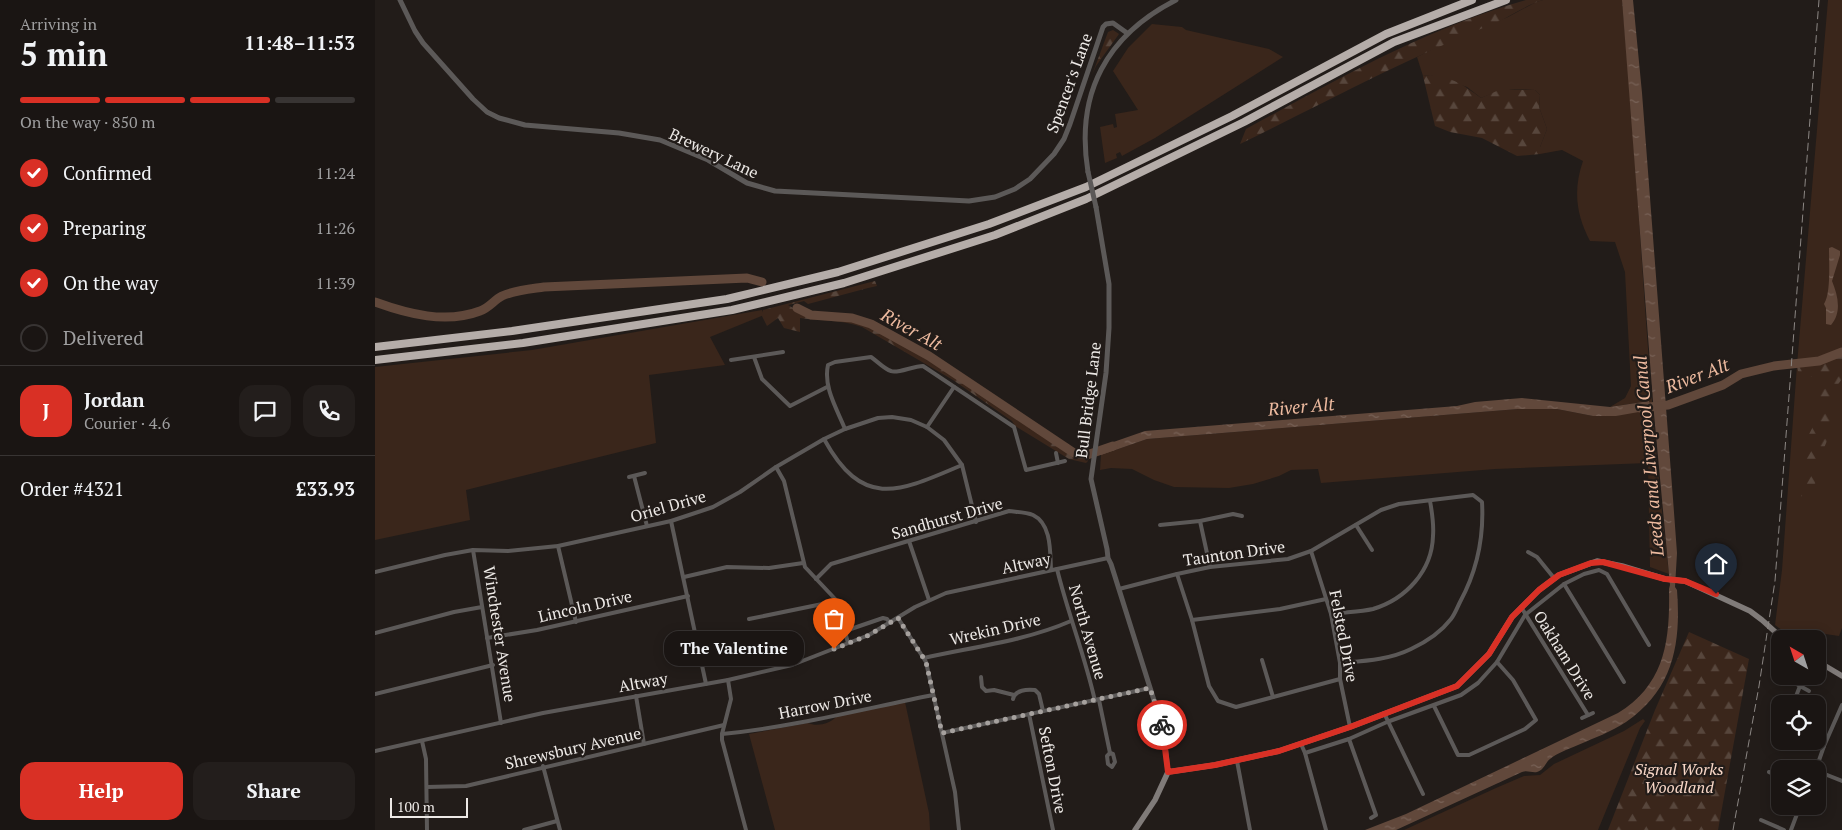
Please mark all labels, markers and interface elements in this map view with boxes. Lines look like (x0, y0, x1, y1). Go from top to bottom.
text: Arriving in (20, 13, 97, 35)
text: 11:48–11:53 (244, 30, 355, 55)
street label: Spencer's Lane (1041, 30, 1097, 136)
text: 5 min (20, 33, 108, 75)
text: On the way · 850 m (20, 111, 155, 133)
street label: Brewery Lane (666, 123, 762, 183)
icon: check (20, 159, 48, 187)
text: Confirmed (63, 160, 152, 185)
text: 11:24 (316, 162, 355, 184)
icon: check (20, 214, 48, 242)
text: Preparing (63, 215, 146, 240)
text: 11:26 (316, 217, 355, 239)
icon: check (20, 269, 48, 297)
text: On the way (63, 270, 158, 295)
text: 11:39 (316, 272, 355, 294)
water label: River Alt (876, 302, 948, 356)
text: Delivered (63, 325, 144, 350)
street label: Bull Bridge Lane (1070, 341, 1106, 459)
water label: River Alt (1661, 352, 1733, 398)
water label: Leeds and Liverpool Canal (1627, 355, 1669, 558)
button: chat (239, 385, 291, 437)
button: phone (303, 385, 355, 437)
text: Jordan (84, 387, 145, 412)
water label: River Alt (1266, 391, 1336, 421)
text: J (43, 398, 49, 423)
text: Courier · 4.6 (84, 412, 170, 434)
text: Order #4321 (20, 476, 124, 501)
text: £33.93 (296, 476, 355, 501)
street label: Oriel Drive (628, 485, 708, 527)
street label: Sandhurst Drive (889, 492, 1005, 544)
street label: Taunton Drive (1182, 535, 1286, 571)
pin (1695, 543, 1737, 594)
street label: Altway (1000, 547, 1053, 579)
icon: home (1702, 550, 1730, 578)
street label: Winchester Avenue (478, 565, 522, 703)
street label: North Avenue (1064, 582, 1112, 682)
street label: Lincoln Drive (536, 585, 634, 627)
street label: Felsted Drive (1324, 588, 1364, 684)
pin (813, 598, 855, 649)
icon: bag (820, 605, 848, 633)
street label: Oakham Drive (1529, 606, 1601, 704)
street label: Wrekin Drive (947, 608, 1043, 650)
north arrow (1771, 630, 1826, 685)
map controls (1771, 630, 1826, 815)
callout: The Valentine (664, 632, 804, 666)
text: The Valentine (680, 637, 788, 659)
street label: Altway (617, 667, 670, 697)
street label: Harrow Drive (777, 684, 873, 724)
button: locate (1771, 695, 1826, 750)
courier (1137, 700, 1187, 750)
icon: bike (1148, 711, 1176, 739)
street label: Shrewsbury Avenue (503, 722, 643, 774)
street label: Sefton Drive (1034, 725, 1072, 815)
park label: Signal Works Woodland (1634, 758, 1724, 798)
button: layers (1771, 760, 1826, 815)
button: Help (20, 762, 183, 820)
button: Share (193, 762, 355, 820)
scale bar (390, 795, 467, 818)
text: 100 m (397, 797, 435, 816)

